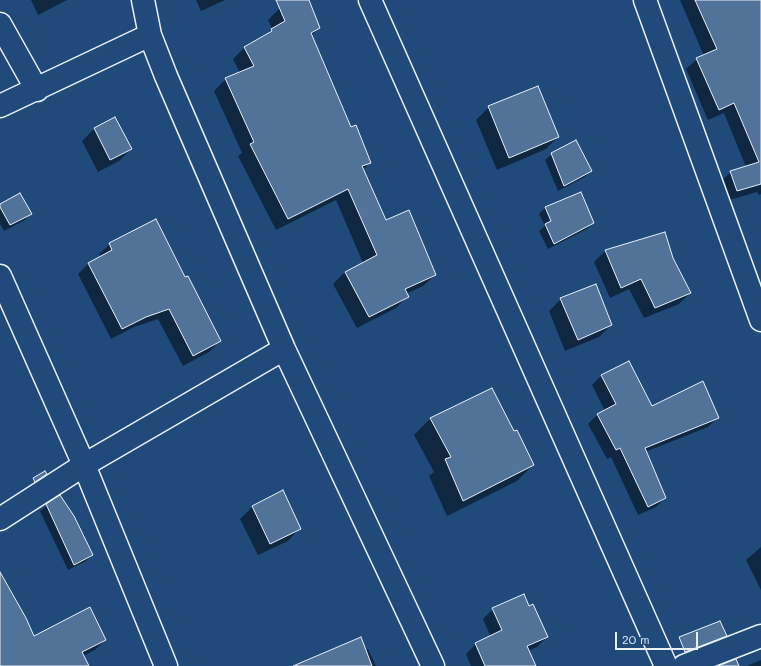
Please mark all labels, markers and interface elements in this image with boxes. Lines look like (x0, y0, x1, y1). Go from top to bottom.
scale bar (617, 624, 700, 650)
text: 20 m (622, 631, 650, 647)

